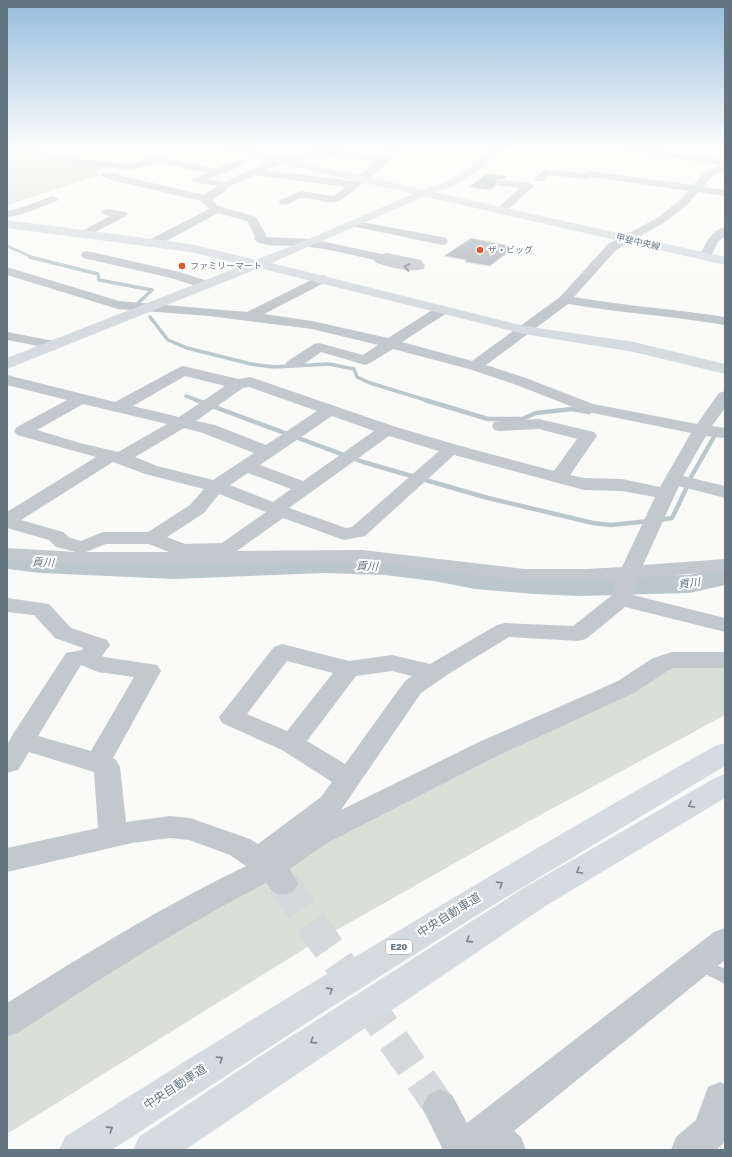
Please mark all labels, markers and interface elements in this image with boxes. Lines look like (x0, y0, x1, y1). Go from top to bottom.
street label: 甲斐中央線 (615, 231, 662, 252)
place label: ザ・ビッグ (488, 244, 533, 255)
marker: ザ・ビッグ (475, 245, 485, 255)
place label: ファミリーマート (190, 260, 262, 271)
marker: ファミリーマート (177, 261, 187, 271)
one-way arrow (404, 263, 410, 271)
water label: 貢川 (32, 554, 55, 569)
water label: 貢川 (356, 559, 379, 572)
water label: 貢川 (677, 575, 702, 590)
one-way arrow (688, 801, 695, 808)
one-way arrow (576, 866, 583, 873)
one-way arrow (496, 881, 503, 889)
street label: 中央自動車道 (414, 889, 483, 940)
one-way arrow (466, 935, 473, 942)
road number: E20 (386, 940, 412, 954)
one-way arrow (326, 987, 333, 994)
one-way arrow (310, 1037, 317, 1044)
one-way arrow (216, 1056, 223, 1063)
street label: 中央自動車道 (140, 1061, 209, 1112)
one-way arrow (106, 1127, 113, 1134)

